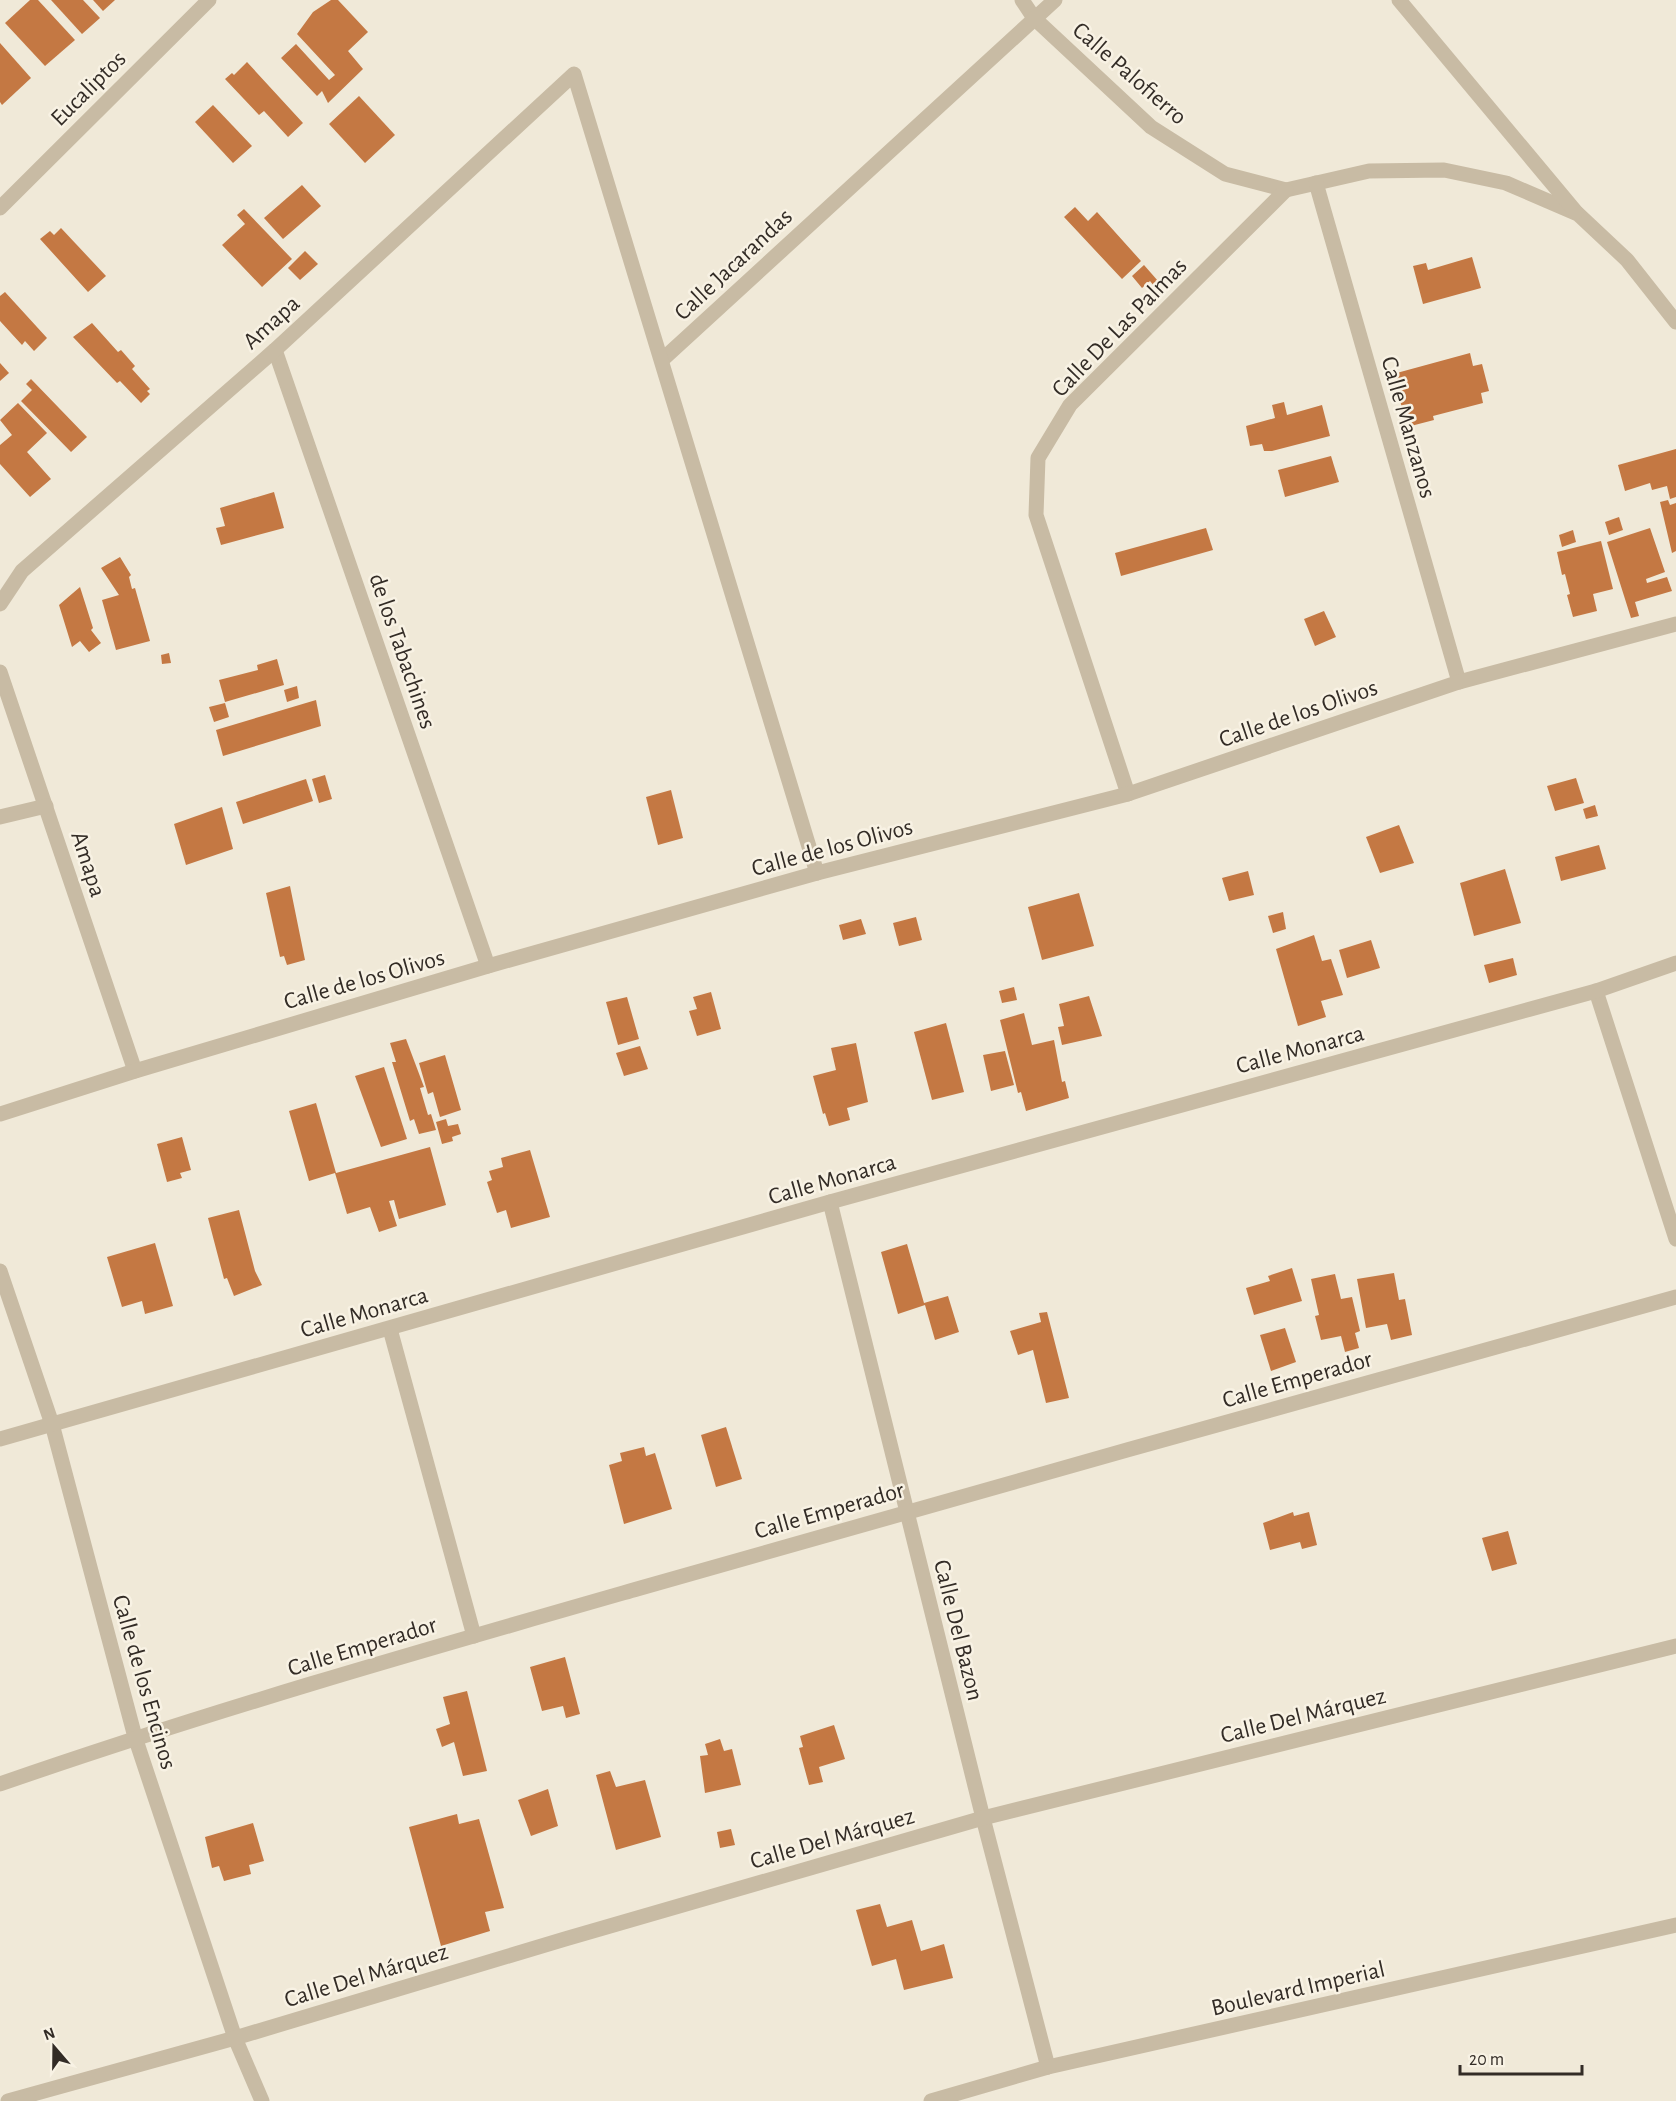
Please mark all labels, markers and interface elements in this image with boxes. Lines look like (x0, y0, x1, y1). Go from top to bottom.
street label: Calle Palofierro (1068, 18, 1191, 129)
street label: Eucaliptos (47, 47, 131, 131)
street label: Calle Jacarandas (670, 204, 797, 325)
street label: Calle De Las Palmas (1048, 254, 1192, 402)
street label: Amapa (239, 291, 305, 354)
street label: Calle Manzanos (1376, 354, 1440, 501)
street label: de los Tabachines (364, 571, 440, 732)
street label: Calle de los Olivos (1216, 676, 1381, 752)
street label: Calle de los Olivos (749, 815, 915, 881)
street label: Amapa (66, 829, 110, 900)
street label: Calle de los Olivos (281, 946, 447, 1014)
street label: Calle Monarca (1234, 1021, 1367, 1079)
street label: Calle Monarca (766, 1150, 899, 1210)
street label: Calle Monarca (298, 1283, 431, 1343)
street label: Calle Emperador (1220, 1347, 1375, 1413)
street label: Calle Emperador (752, 1478, 907, 1544)
street label: Calle Del Bazon (929, 1557, 987, 1703)
street label: Calle de los Encinos (108, 1592, 180, 1772)
street label: Calle Emperador (285, 1613, 440, 1681)
street label: Calle Del Márquez (1218, 1684, 1389, 1748)
street label: Calle Del Márquez (747, 1804, 917, 1874)
street label: Calle Del Márquez (282, 1940, 451, 2012)
street label: Boulevard Imperial (1209, 1957, 1387, 2021)
north arrow (24, 2017, 84, 2077)
text: N (41, 2024, 57, 2043)
scale bar (1460, 2038, 1582, 2076)
text: 20 m (1469, 2051, 1504, 2069)

